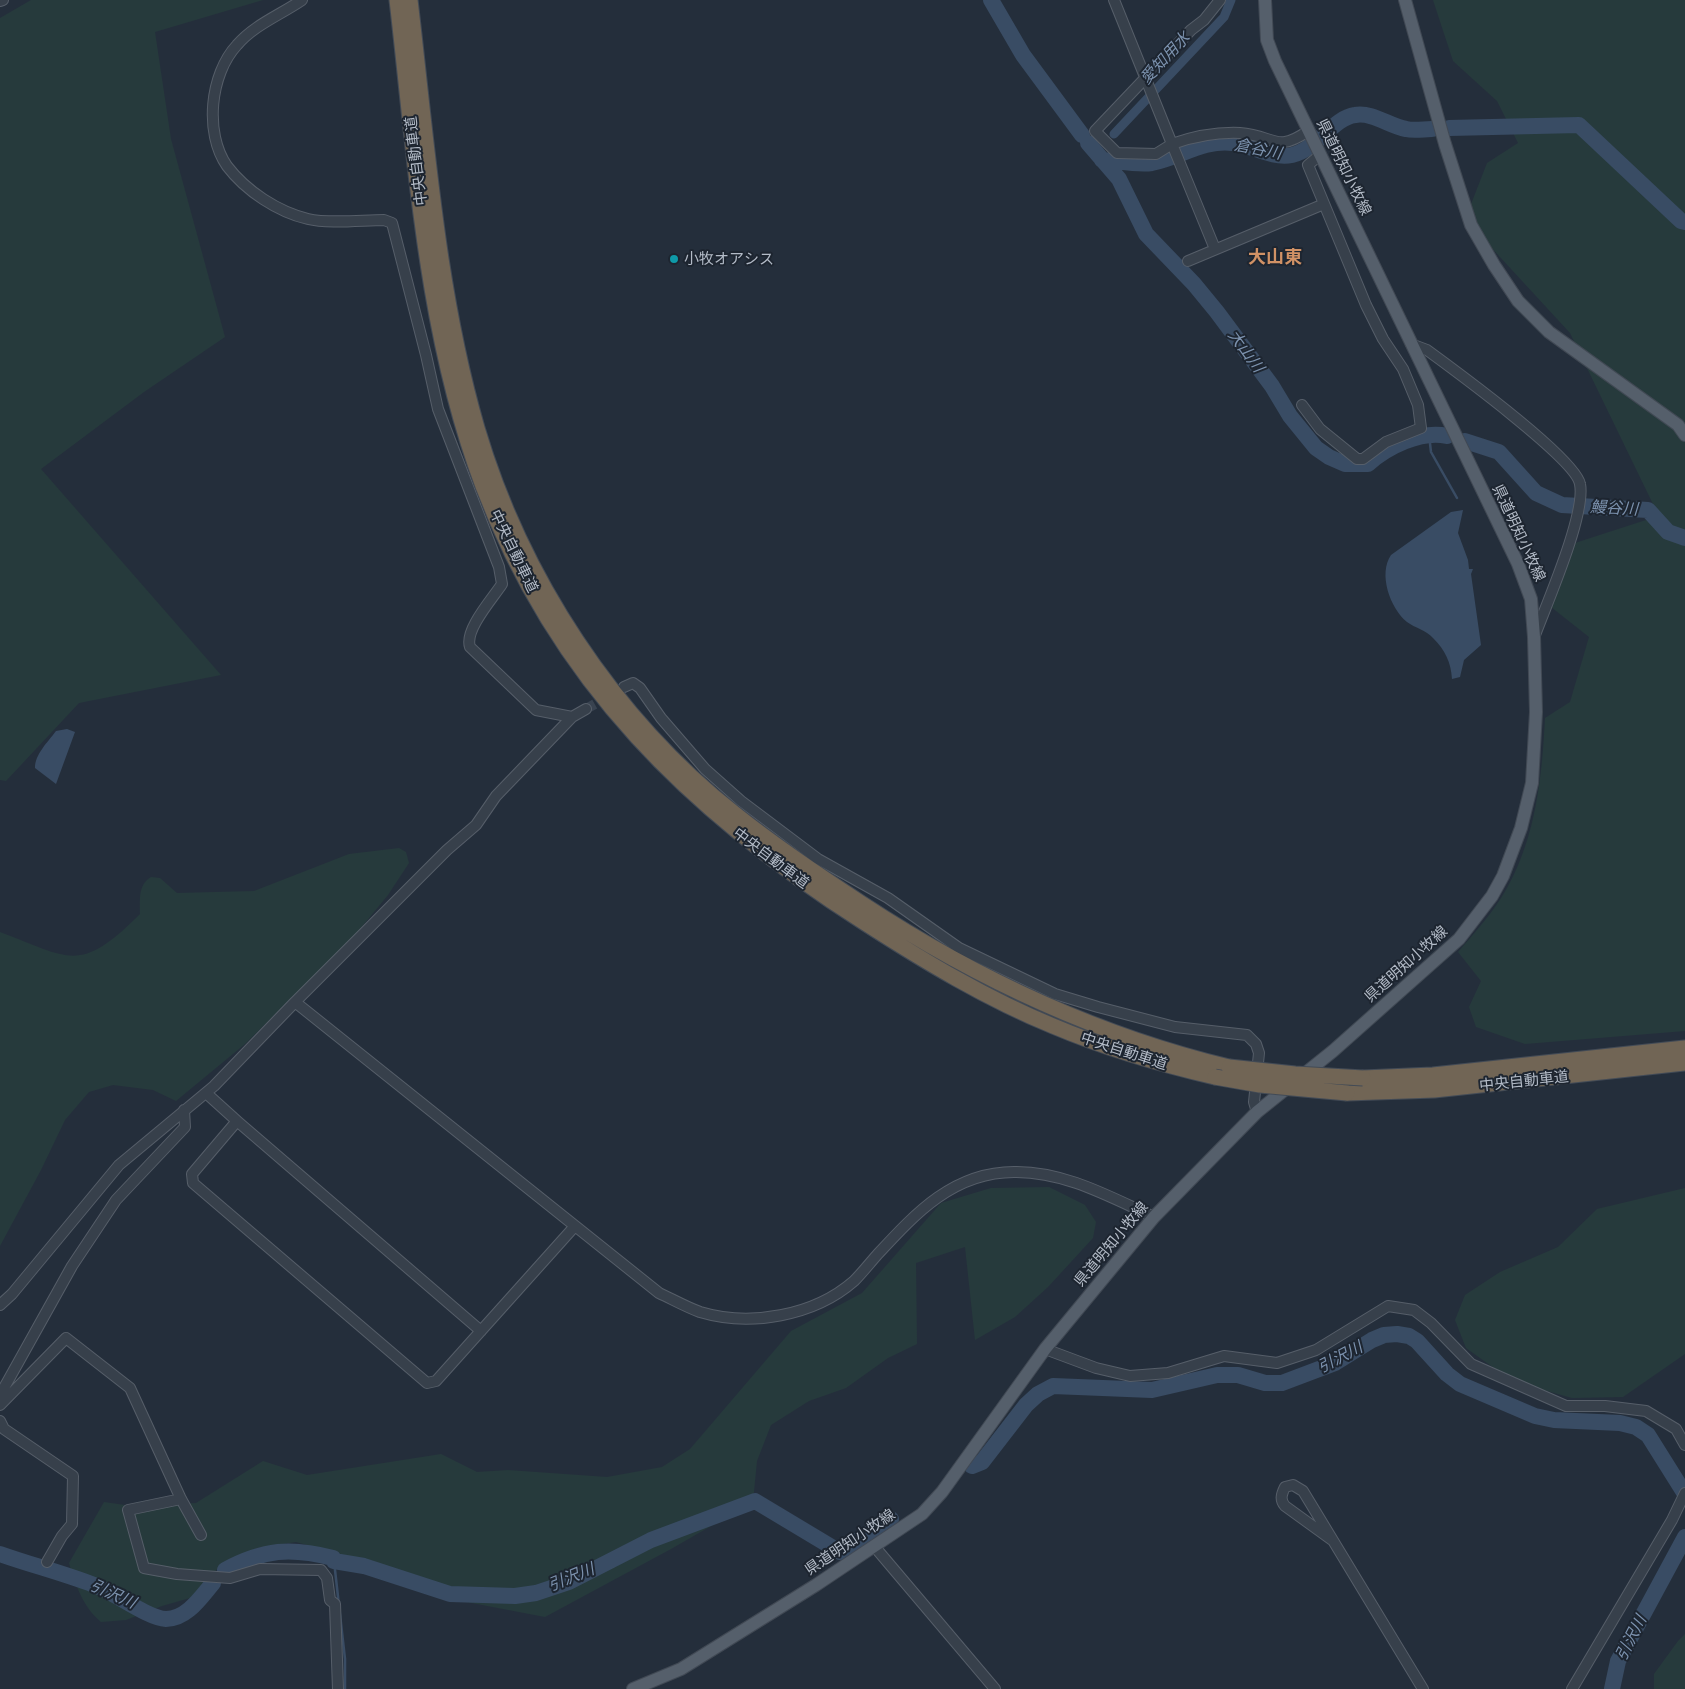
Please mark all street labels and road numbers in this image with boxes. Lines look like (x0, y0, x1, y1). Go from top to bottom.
street label: 中央自動車道 (402, 115, 430, 207)
street label: 県道明知小牧線 (1313, 116, 1375, 218)
street label: 県道明知小牧線 (1489, 482, 1549, 584)
street label: 中央自動車道 (486, 507, 542, 595)
street label: 中央自動車道 (730, 824, 812, 892)
street label: 県道明知小牧線 (1361, 922, 1451, 1006)
street label: 中央自動車道 (1078, 1029, 1170, 1073)
street label: 中央自動車道 (1478, 1067, 1570, 1095)
street label: 県道明知小牧線 (1070, 1198, 1152, 1290)
street label: 県道明知小牧線 (801, 1505, 899, 1579)

